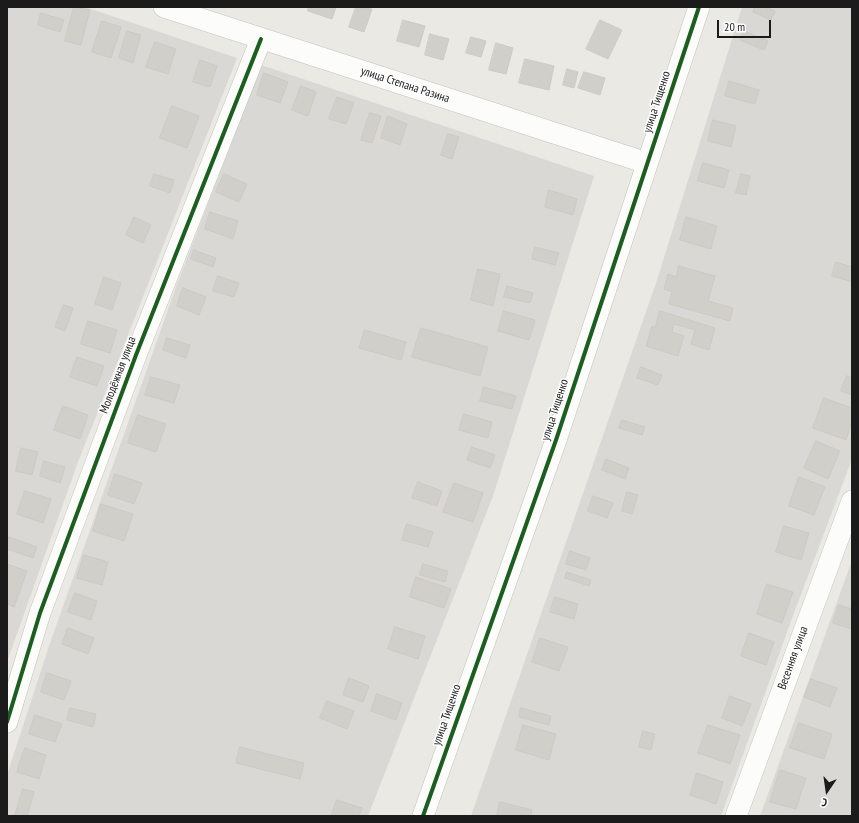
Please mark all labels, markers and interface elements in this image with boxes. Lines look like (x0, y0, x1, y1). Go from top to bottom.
scale bar (719, 12, 773, 38)
text: 20 m (724, 19, 745, 34)
street label: улица Степана Разина (359, 64, 451, 106)
street label: улица Тищенко (640, 69, 674, 135)
street label: Молодёжная улица (97, 334, 139, 416)
street label: улица Тищенко (538, 377, 572, 443)
street label: Весенняя улица (775, 624, 811, 692)
street label: улица Тищенко (430, 682, 464, 748)
north arrow (807, 771, 847, 811)
text: С (820, 795, 828, 810)

